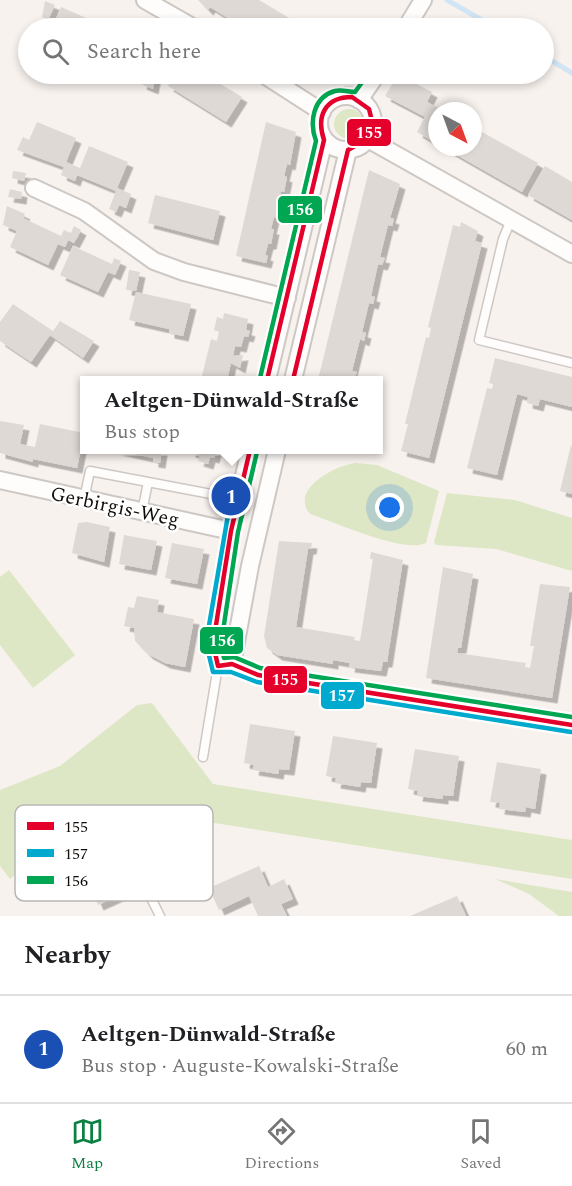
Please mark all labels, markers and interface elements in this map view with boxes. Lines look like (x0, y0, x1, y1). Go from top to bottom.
search box (18, 18, 554, 84)
icon: search (39, 35, 72, 68)
text: Search here (87, 35, 201, 68)
north arrow (428, 102, 482, 156)
line badge: 155 (346, 118, 392, 147)
text: 155 (356, 121, 382, 145)
line badge: 156 (277, 195, 323, 224)
text: 156 (287, 198, 313, 222)
popup (80, 376, 383, 454)
text: Aeltgen-Dünwald-Straße (104, 384, 359, 417)
text: Bus stop (104, 417, 180, 447)
pin: 1 (212, 474, 250, 518)
street label: Gerbirgis-Weg (48, 479, 182, 535)
your location (375, 493, 404, 522)
line badge: 156 (199, 626, 244, 655)
text: 156 (209, 629, 235, 653)
line badge: 155 (263, 665, 308, 694)
text: 155 (272, 668, 298, 692)
line badge: 157 (320, 681, 365, 710)
text: 157 (329, 684, 355, 708)
legend (15, 805, 213, 901)
text: 155 (64, 815, 88, 839)
text: 157 (64, 842, 88, 866)
text: 156 (64, 869, 88, 893)
text: Nearby (24, 935, 110, 975)
text: Aeltgen-Dünwald-Straße (81, 1018, 336, 1051)
text: 1 (38, 1034, 49, 1064)
text: 60 m (506, 1034, 548, 1064)
text: Bus stop · Auguste-Kowalski-Straße (81, 1051, 399, 1081)
tab: Map (71, 1115, 104, 1175)
tab: Directions (245, 1115, 319, 1175)
tab: Saved (460, 1115, 501, 1175)

